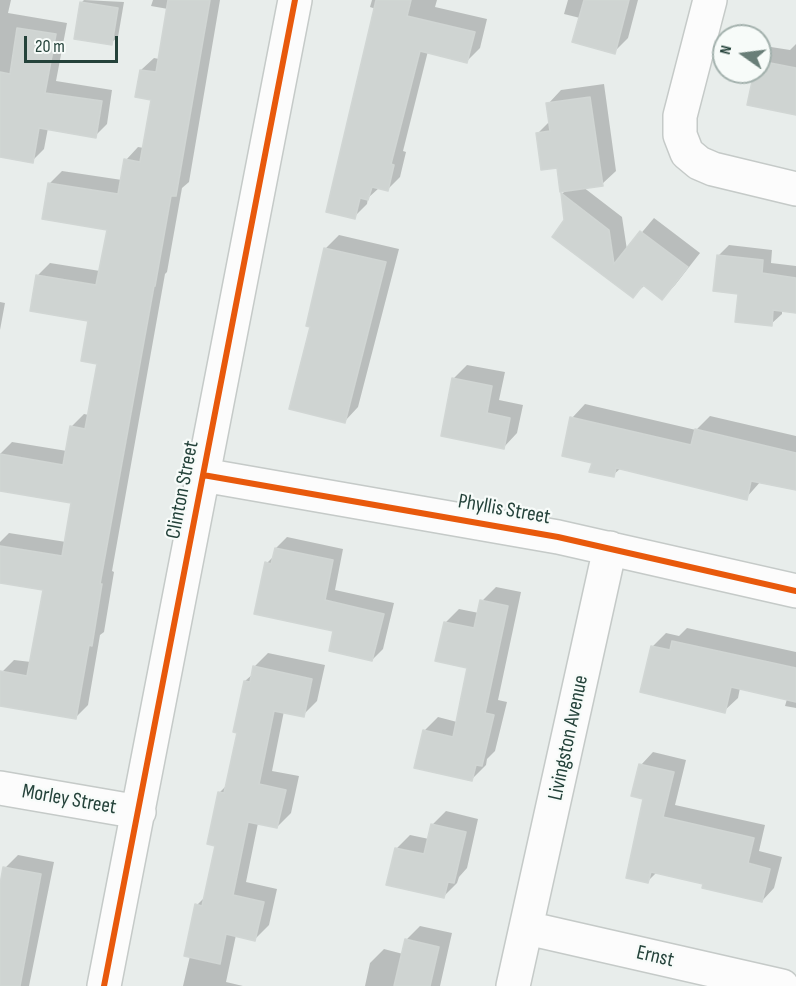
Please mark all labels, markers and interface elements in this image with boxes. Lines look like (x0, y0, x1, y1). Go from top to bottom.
scale bar (27, 24, 122, 62)
north arrow (712, 24, 772, 84)
text: 20 m (35, 36, 65, 57)
text: N (716, 44, 736, 56)
street label: Clinton Street (161, 439, 205, 541)
street label: Phyllis Street (456, 489, 552, 531)
street label: Livingston Avenue (543, 673, 595, 803)
street label: Morley Street (20, 779, 118, 821)
street label: Ernst (634, 940, 676, 974)

